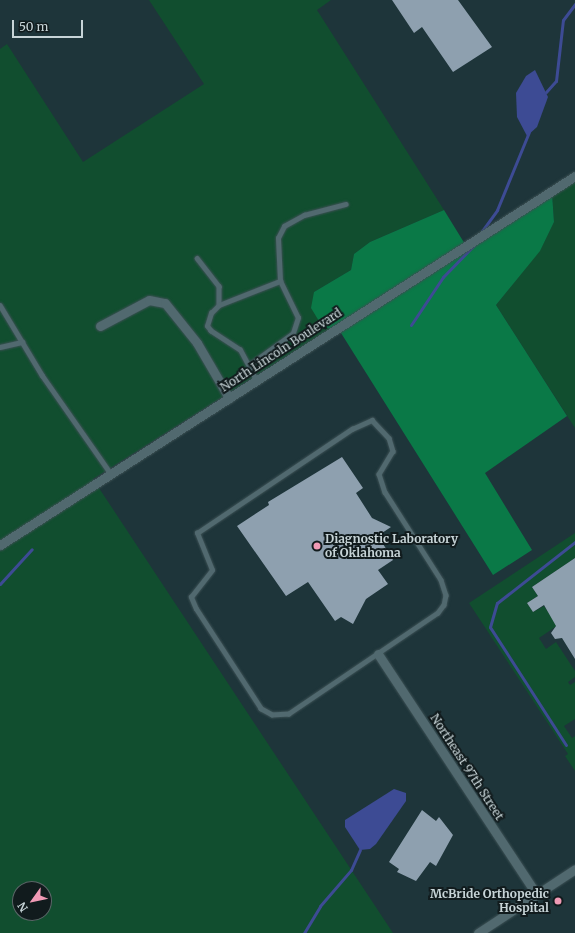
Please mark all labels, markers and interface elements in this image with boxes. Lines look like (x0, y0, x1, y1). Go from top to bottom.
scale bar (14, 12, 85, 38)
text: 50 m (19, 19, 48, 34)
street label: North Lincoln Boulevard (218, 305, 344, 395)
place label: Diagnostic Laboratory of Oklahoma (325, 532, 458, 560)
marker: Diagnostic Laboratory of Oklahoma (312, 541, 322, 551)
street label: Northeast 97th Street (427, 711, 507, 823)
north arrow (12, 881, 52, 921)
place label: McBride Orthopedic Hospital (430, 887, 549, 915)
marker: McBride Orthopedic Hospital (552, 895, 564, 907)
text: N (15, 900, 31, 914)

